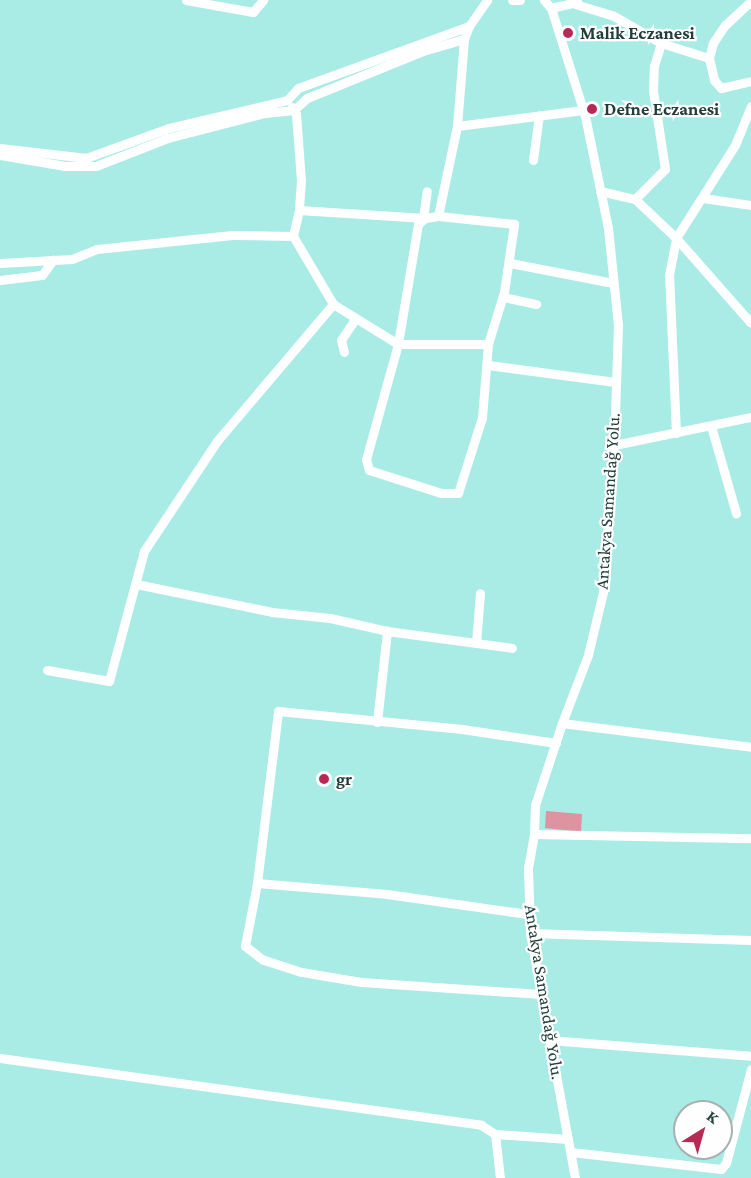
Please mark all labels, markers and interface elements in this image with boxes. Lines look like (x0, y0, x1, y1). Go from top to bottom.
place label: Malik Eczanesi (580, 22, 695, 44)
marker: Malik Eczanesi (561, 26, 575, 40)
place label: Defne Eczanesi (604, 98, 719, 120)
marker: Defne Eczanesi (585, 102, 599, 116)
street label: Antakya Samandağ Yolu. (591, 412, 625, 590)
place label: gr (336, 768, 352, 790)
marker: gr (317, 772, 331, 786)
street label: Antakya Samandağ Yolu. (519, 903, 569, 1081)
north arrow (673, 1100, 733, 1160)
text: K (704, 1107, 722, 1127)

